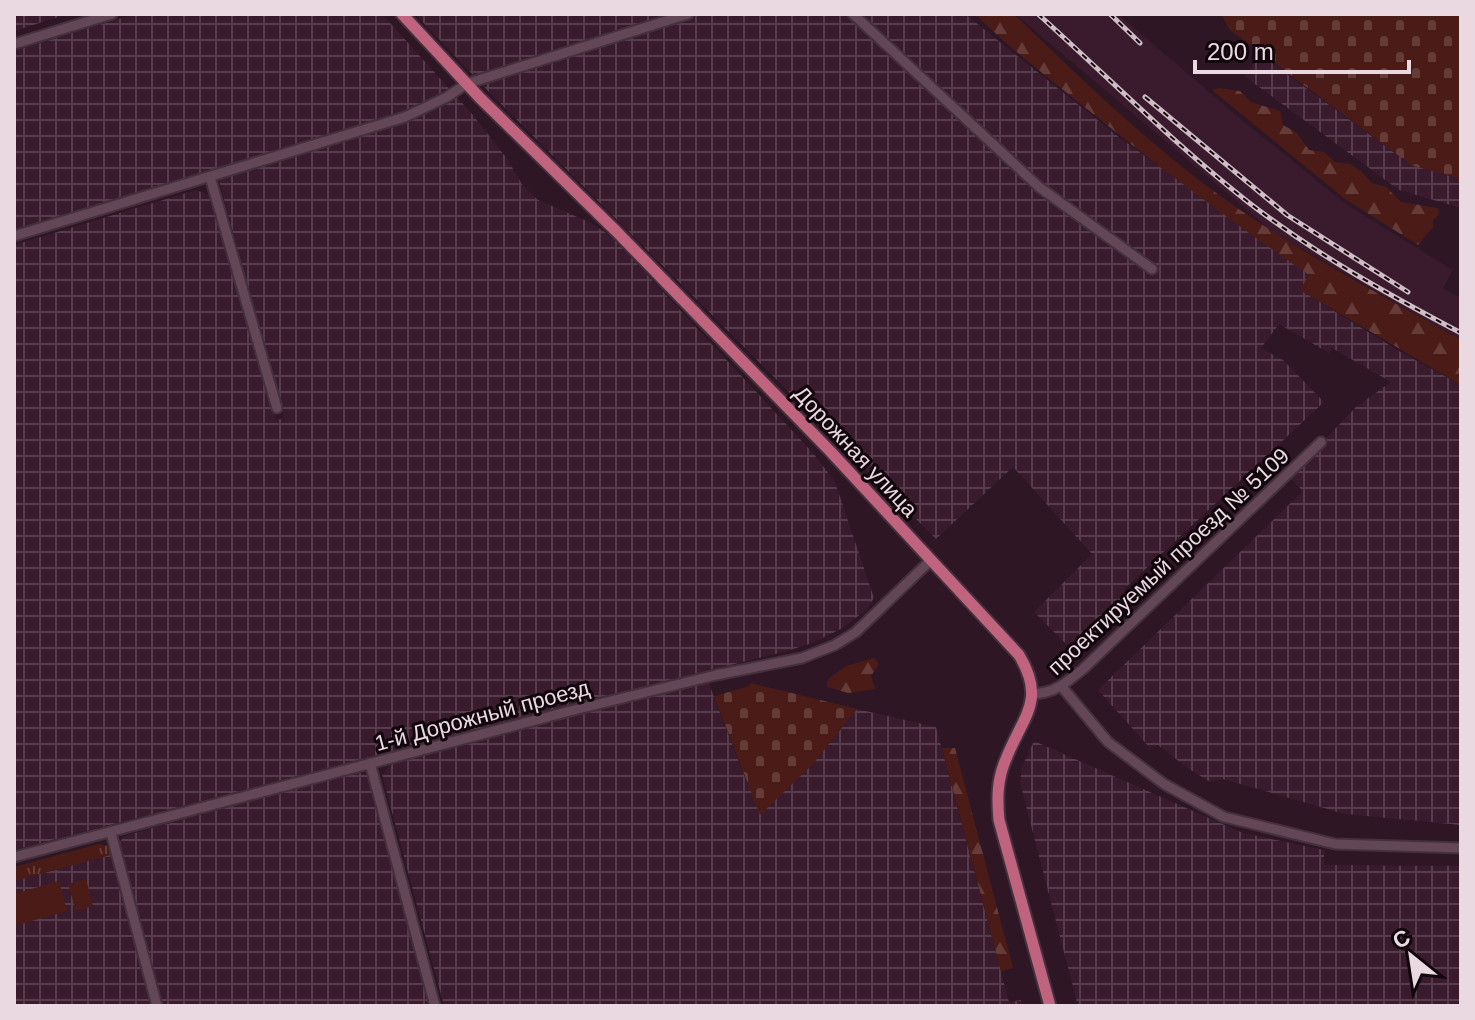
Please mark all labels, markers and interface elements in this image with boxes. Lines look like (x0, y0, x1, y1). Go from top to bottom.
scale bar (1195, 24, 1409, 74)
text: 200 m (1207, 38, 1274, 65)
street label: Дорожная улица (789, 381, 923, 522)
street label: проектируемый проезд № 5109 (1043, 443, 1294, 680)
street label: 1-й Дорожный проезд (372, 675, 592, 756)
north arrow (1371, 916, 1451, 996)
text: С (1388, 924, 1414, 954)

